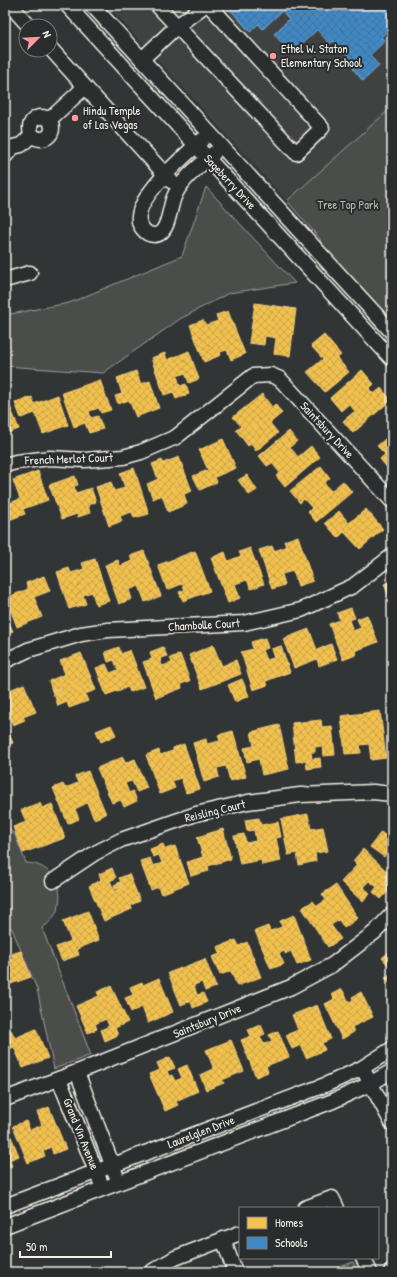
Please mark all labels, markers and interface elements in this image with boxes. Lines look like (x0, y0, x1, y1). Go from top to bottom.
north arrow (18, 18, 58, 58)
text: N (40, 28, 55, 40)
place label: Ethel W. Staton Elementary School (281, 40, 363, 71)
marker: Ethel W. Staton Elementary School (268, 51, 278, 61)
place label: Hindu Temple of Las Vegas (83, 102, 141, 133)
marker: Hindu Temple of Las Vegas (70, 113, 80, 123)
street label: Sageberry Drive (200, 150, 261, 213)
park label: Tree Top Park (318, 196, 379, 213)
street label: Saintsbury Drive (297, 398, 358, 462)
street label: French Merlot Court (24, 448, 114, 469)
street label: Chambolle Court (168, 614, 241, 635)
street label: Reisling Court (183, 795, 248, 826)
street label: Saintsbury Drive (170, 999, 244, 1042)
street label: Grand Vin Avenue (59, 1095, 104, 1172)
street label: Laurelglen Drive (165, 1111, 237, 1152)
legend (239, 1207, 379, 1259)
text: Homes (275, 1214, 303, 1231)
scale bar (20, 1233, 111, 1259)
text: Schools (275, 1234, 308, 1251)
text: 50 m (26, 1238, 47, 1255)

